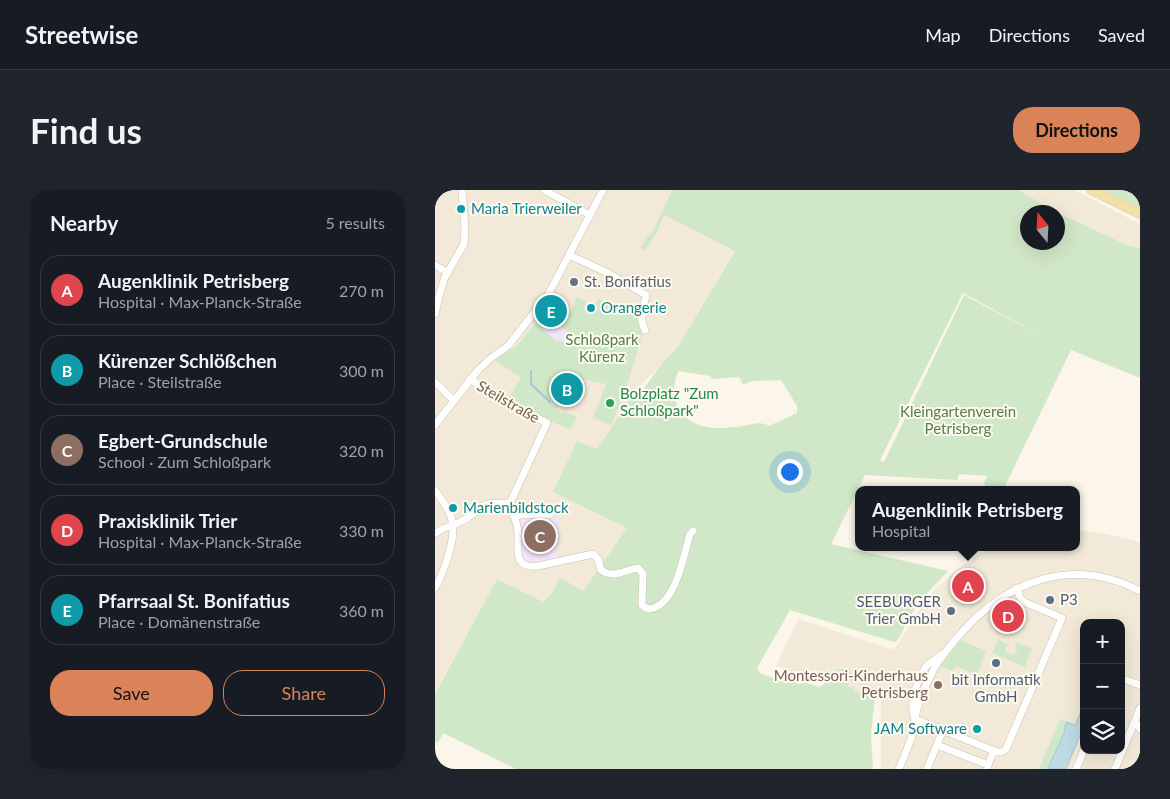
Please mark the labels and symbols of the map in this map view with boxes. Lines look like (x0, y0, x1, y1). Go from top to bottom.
place label: Maria Trierweiler (471, 199, 582, 217)
marker: Maria Trierweiler (455, 203, 467, 215)
north arrow (1020, 205, 1065, 250)
place label: St. Bonifatius (584, 272, 671, 290)
marker: St. Bonifatius (568, 276, 580, 288)
pin: E (535, 292, 567, 330)
place label: Orangerie (601, 298, 667, 316)
marker: Orangerie (585, 302, 597, 314)
park label: Schloßpark Kürenz (565, 330, 639, 365)
pin: B (551, 370, 583, 408)
street label: Steilstraße (474, 376, 543, 426)
place label: Bolzplatz "Zum Schloßpark" (620, 384, 719, 419)
marker: Bolzplatz "Zum Schloßpark" (604, 397, 616, 409)
park label: Kleingartenverein Petrisberg (900, 402, 1016, 437)
your location (777, 459, 803, 485)
place label: Marienbildstock (463, 498, 569, 516)
marker: Marienbildstock (447, 502, 459, 514)
pin: C (524, 517, 556, 555)
pin: A (952, 567, 984, 605)
place label: P3 (1060, 590, 1078, 608)
place label: SEEBURGER Trier GmbH (856, 592, 942, 627)
marker: P3 (1044, 594, 1056, 606)
pin: D (992, 597, 1024, 635)
marker: SEEBURGER Trier GmbH (945, 605, 957, 617)
marker: bit Informatik GmbH (990, 657, 1002, 669)
place label: Montessori-Kinderhaus Petrisberg (774, 666, 928, 701)
place label: bit Informatik GmbH (951, 670, 1041, 705)
marker: Montessori-Kinderhaus Petrisberg (932, 679, 944, 691)
place label: JAM Software (874, 719, 967, 737)
marker: JAM Software (971, 723, 983, 735)

